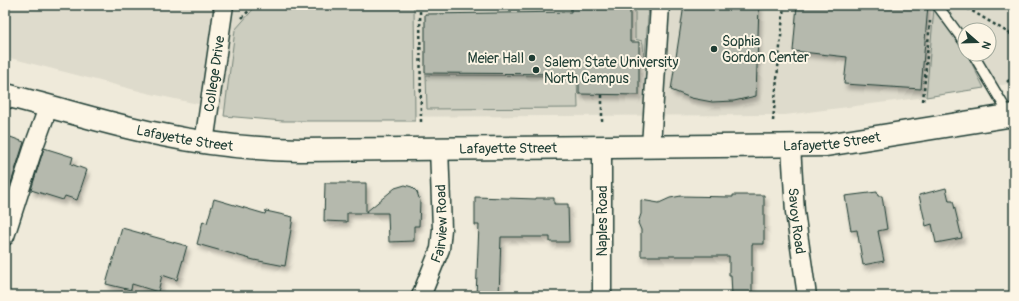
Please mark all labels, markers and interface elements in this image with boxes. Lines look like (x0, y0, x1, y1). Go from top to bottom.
north arrow (957, 22, 997, 62)
place label: Sophia Gordon Center (722, 33, 809, 66)
street label: College Drive (201, 35, 228, 113)
text: N (978, 40, 993, 51)
marker: Sophia Gordon Center (709, 44, 719, 54)
place label: Meier Hall (468, 50, 524, 67)
marker: Meier Hall (527, 53, 537, 63)
place label: Salem State University North Campus (544, 54, 678, 87)
marker: Salem State University North Campus (531, 65, 541, 75)
street label: Lafayette Street (135, 122, 234, 155)
street label: Lafayette Street (783, 128, 882, 154)
street label: Lafayette Street (459, 140, 557, 157)
street label: Fairview Road (427, 184, 451, 265)
street label: Naples Road (594, 185, 611, 257)
street label: Savoy Road (785, 187, 809, 255)

